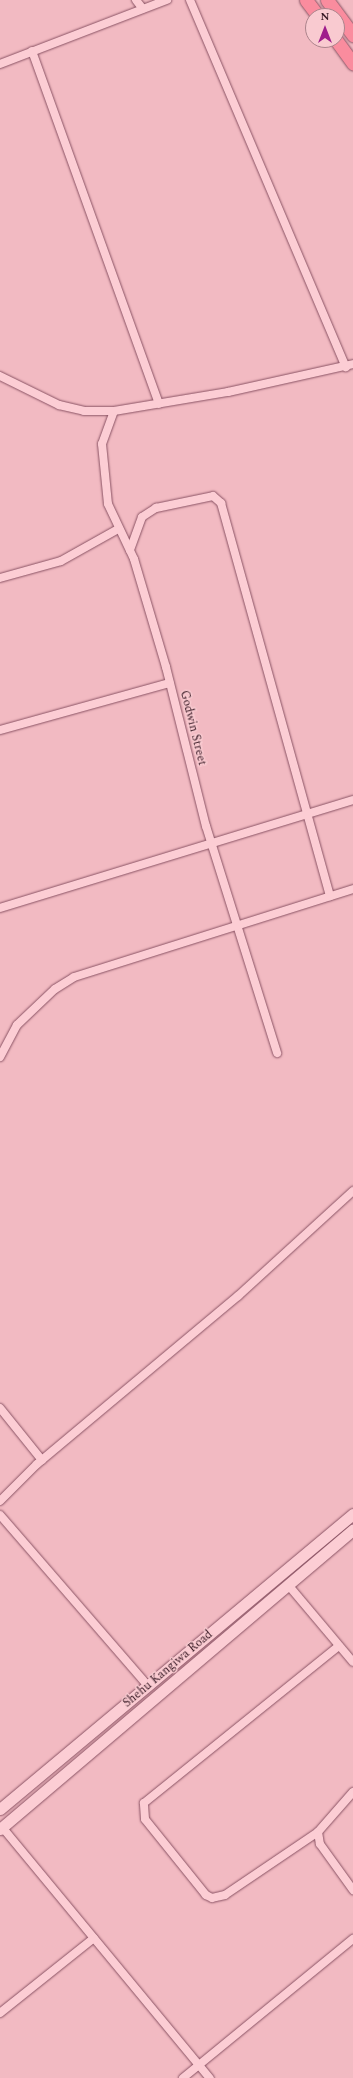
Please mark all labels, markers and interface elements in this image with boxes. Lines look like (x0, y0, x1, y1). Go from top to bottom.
north arrow (305, 8, 345, 48)
text: N (321, 8, 329, 25)
street label: Godwin Street (177, 689, 209, 767)
street label: Shehu Kangiwa Road (120, 1627, 216, 1711)

